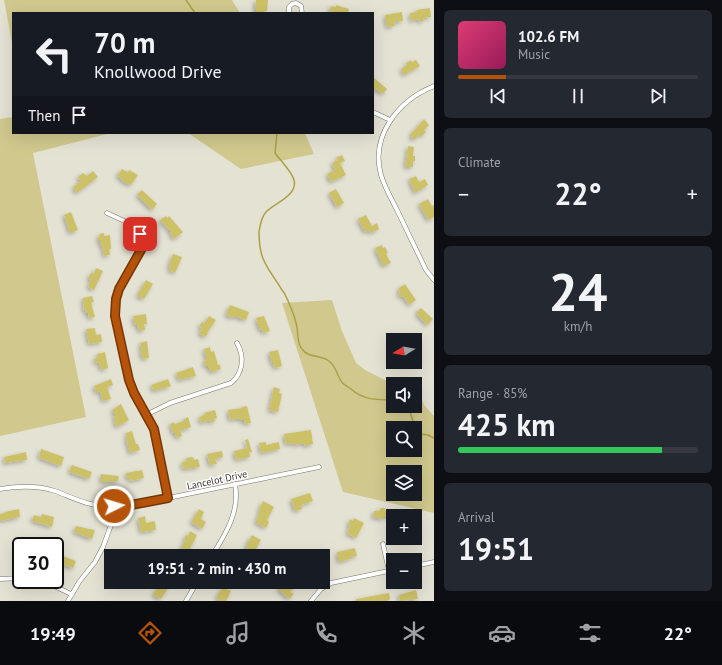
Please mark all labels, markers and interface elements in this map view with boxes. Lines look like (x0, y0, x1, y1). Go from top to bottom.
text: 70 m (94, 24, 155, 61)
text: 102.6 FM (518, 27, 579, 46)
icon: left (28, 28, 80, 80)
text: Music (518, 46, 550, 63)
text: Knollwood Drive (94, 60, 222, 83)
icon: previous (487, 85, 509, 107)
icon: pause (567, 85, 589, 107)
icon: next (647, 85, 669, 107)
icon: arrive (68, 104, 90, 126)
text: Then (28, 106, 60, 125)
text: Climate (458, 154, 501, 171)
text: 22° (554, 174, 602, 213)
text: − (458, 180, 469, 208)
text: + (687, 180, 698, 208)
pin (123, 217, 157, 251)
icon: arrive (129, 223, 151, 245)
text: 24 (549, 258, 607, 325)
text: km/h (564, 318, 592, 335)
north arrow (386, 333, 422, 369)
map controls (386, 333, 422, 589)
button: sound (386, 377, 422, 413)
text: Range · 85% (458, 385, 527, 402)
text: 425 km (458, 405, 556, 444)
button: search (386, 421, 422, 457)
button: layers (386, 465, 422, 501)
street label: Lancelot Drive (186, 467, 248, 493)
position arrow (93, 485, 135, 527)
button: + (386, 509, 422, 545)
text: Arrival (458, 509, 494, 526)
text: 19:51 (458, 529, 534, 568)
speed limit sign: 30 (12, 537, 64, 589)
button: − (386, 553, 422, 589)
text: 19:51 · 2 min · 430 m (148, 559, 286, 578)
icon: directions (136, 619, 164, 647)
icon: music (224, 619, 252, 647)
icon: phone (312, 619, 340, 647)
icon: climate (400, 619, 428, 647)
icon: car (488, 619, 516, 647)
icon: filters (576, 619, 604, 647)
text: 19:49 (30, 622, 76, 645)
text: 22° (664, 622, 692, 645)

